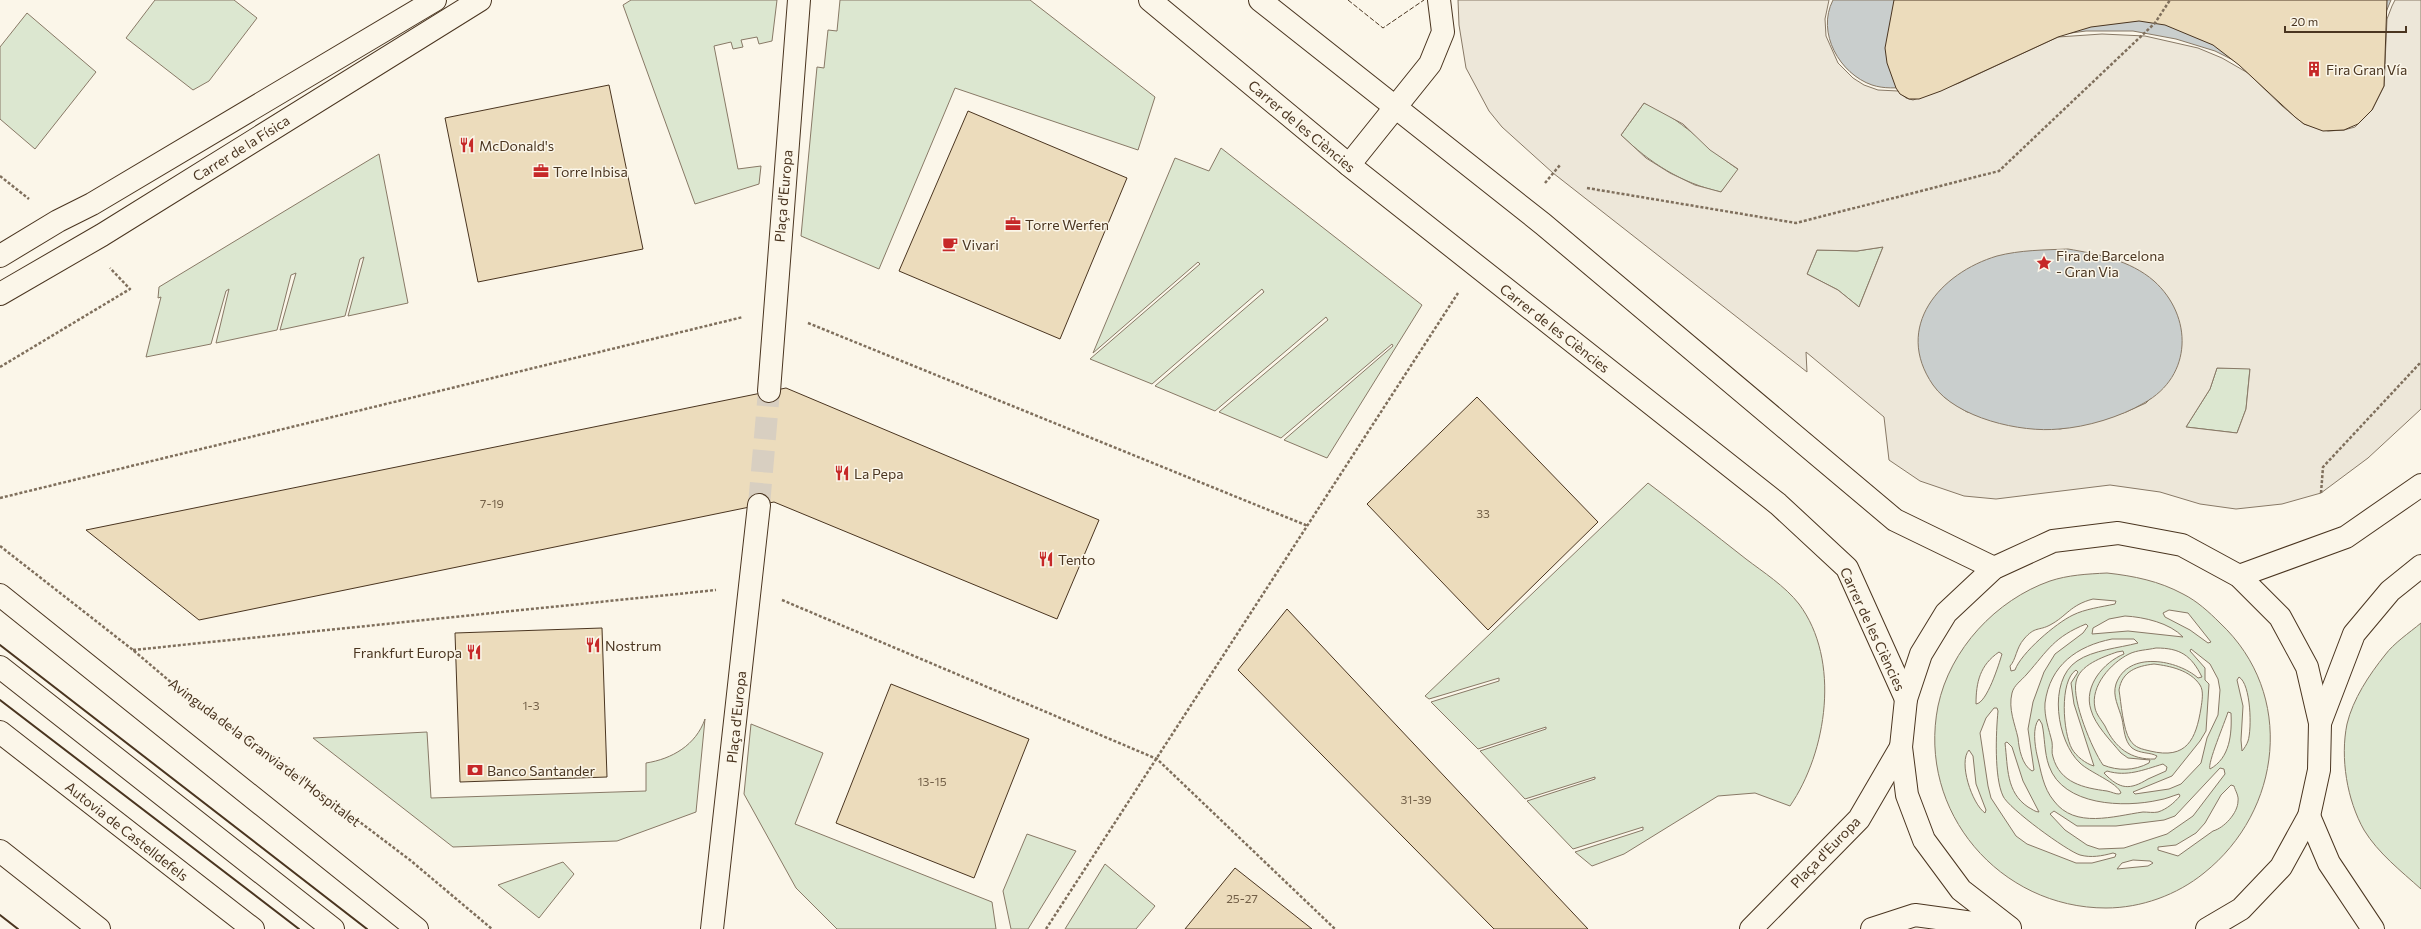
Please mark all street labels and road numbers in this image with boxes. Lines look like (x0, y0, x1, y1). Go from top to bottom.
street label: Carrer de les Ciències (1245, 76, 1359, 176)
street label: Carrer de la Física (189, 111, 293, 185)
street label: Plaça d'Europa (770, 149, 796, 243)
street label: Carrer de les Ciències (1497, 280, 1613, 376)
street label: Carrer de les Ciències (1837, 564, 1909, 694)
street label: Plaça d'Europa (723, 670, 749, 764)
street label: Avinguda de la Granvia de l'Hospitalet (166, 674, 365, 830)
street label: Autovia de Castelldefels (62, 778, 192, 884)
street label: Plaça d'Europa (1787, 813, 1863, 891)

